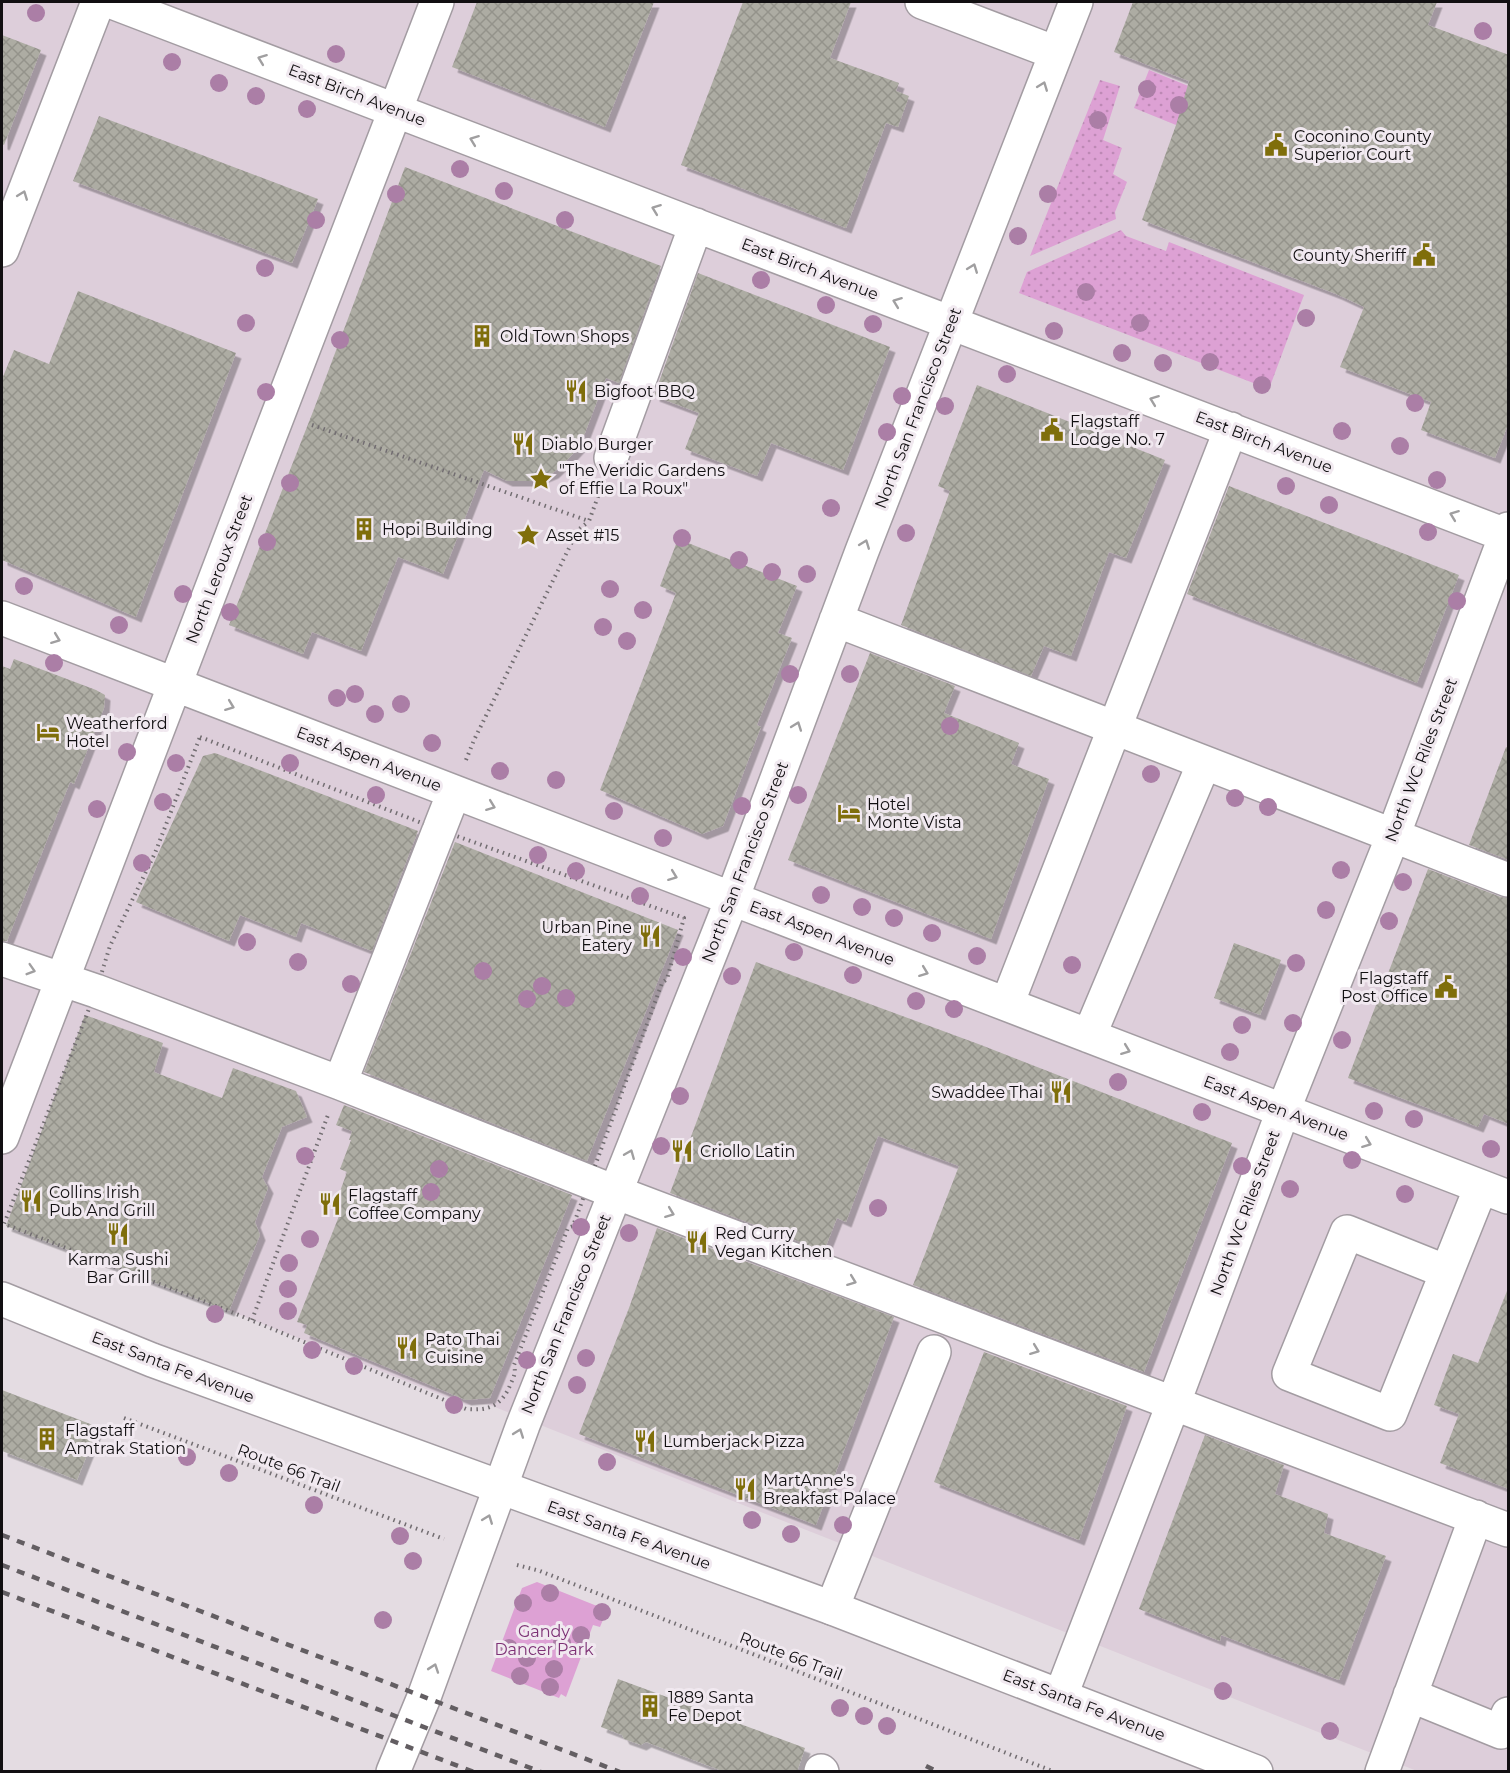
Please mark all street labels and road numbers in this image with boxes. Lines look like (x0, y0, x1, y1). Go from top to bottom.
street label: East Birch Avenue (286, 60, 428, 130)
street label: East Birch Avenue (739, 234, 881, 304)
street label: North San Francisco Street (871, 304, 965, 511)
street label: East Birch Avenue (1193, 407, 1335, 477)
street label: North Leroux Street (182, 491, 256, 646)
street label: North WC Riles Street (1381, 675, 1461, 845)
street label: East Aspen Avenue (294, 723, 444, 795)
street label: North San Francisco Street (698, 758, 792, 965)
street label: East Aspen Avenue (747, 897, 897, 969)
street label: East Aspen Avenue (1201, 1072, 1351, 1144)
street label: North WC Riles Street (1206, 1127, 1284, 1298)
street label: North San Francisco Street (517, 1211, 615, 1417)
street label: East Santa Fe Avenue (89, 1327, 257, 1407)
street label: Route 66 Trail (235, 1440, 343, 1496)
street label: East Santa Fe Avenue (545, 1497, 713, 1573)
street label: Route 66 Trail (737, 1628, 845, 1684)
street label: East Santa Fe Avenue (1000, 1665, 1168, 1745)

